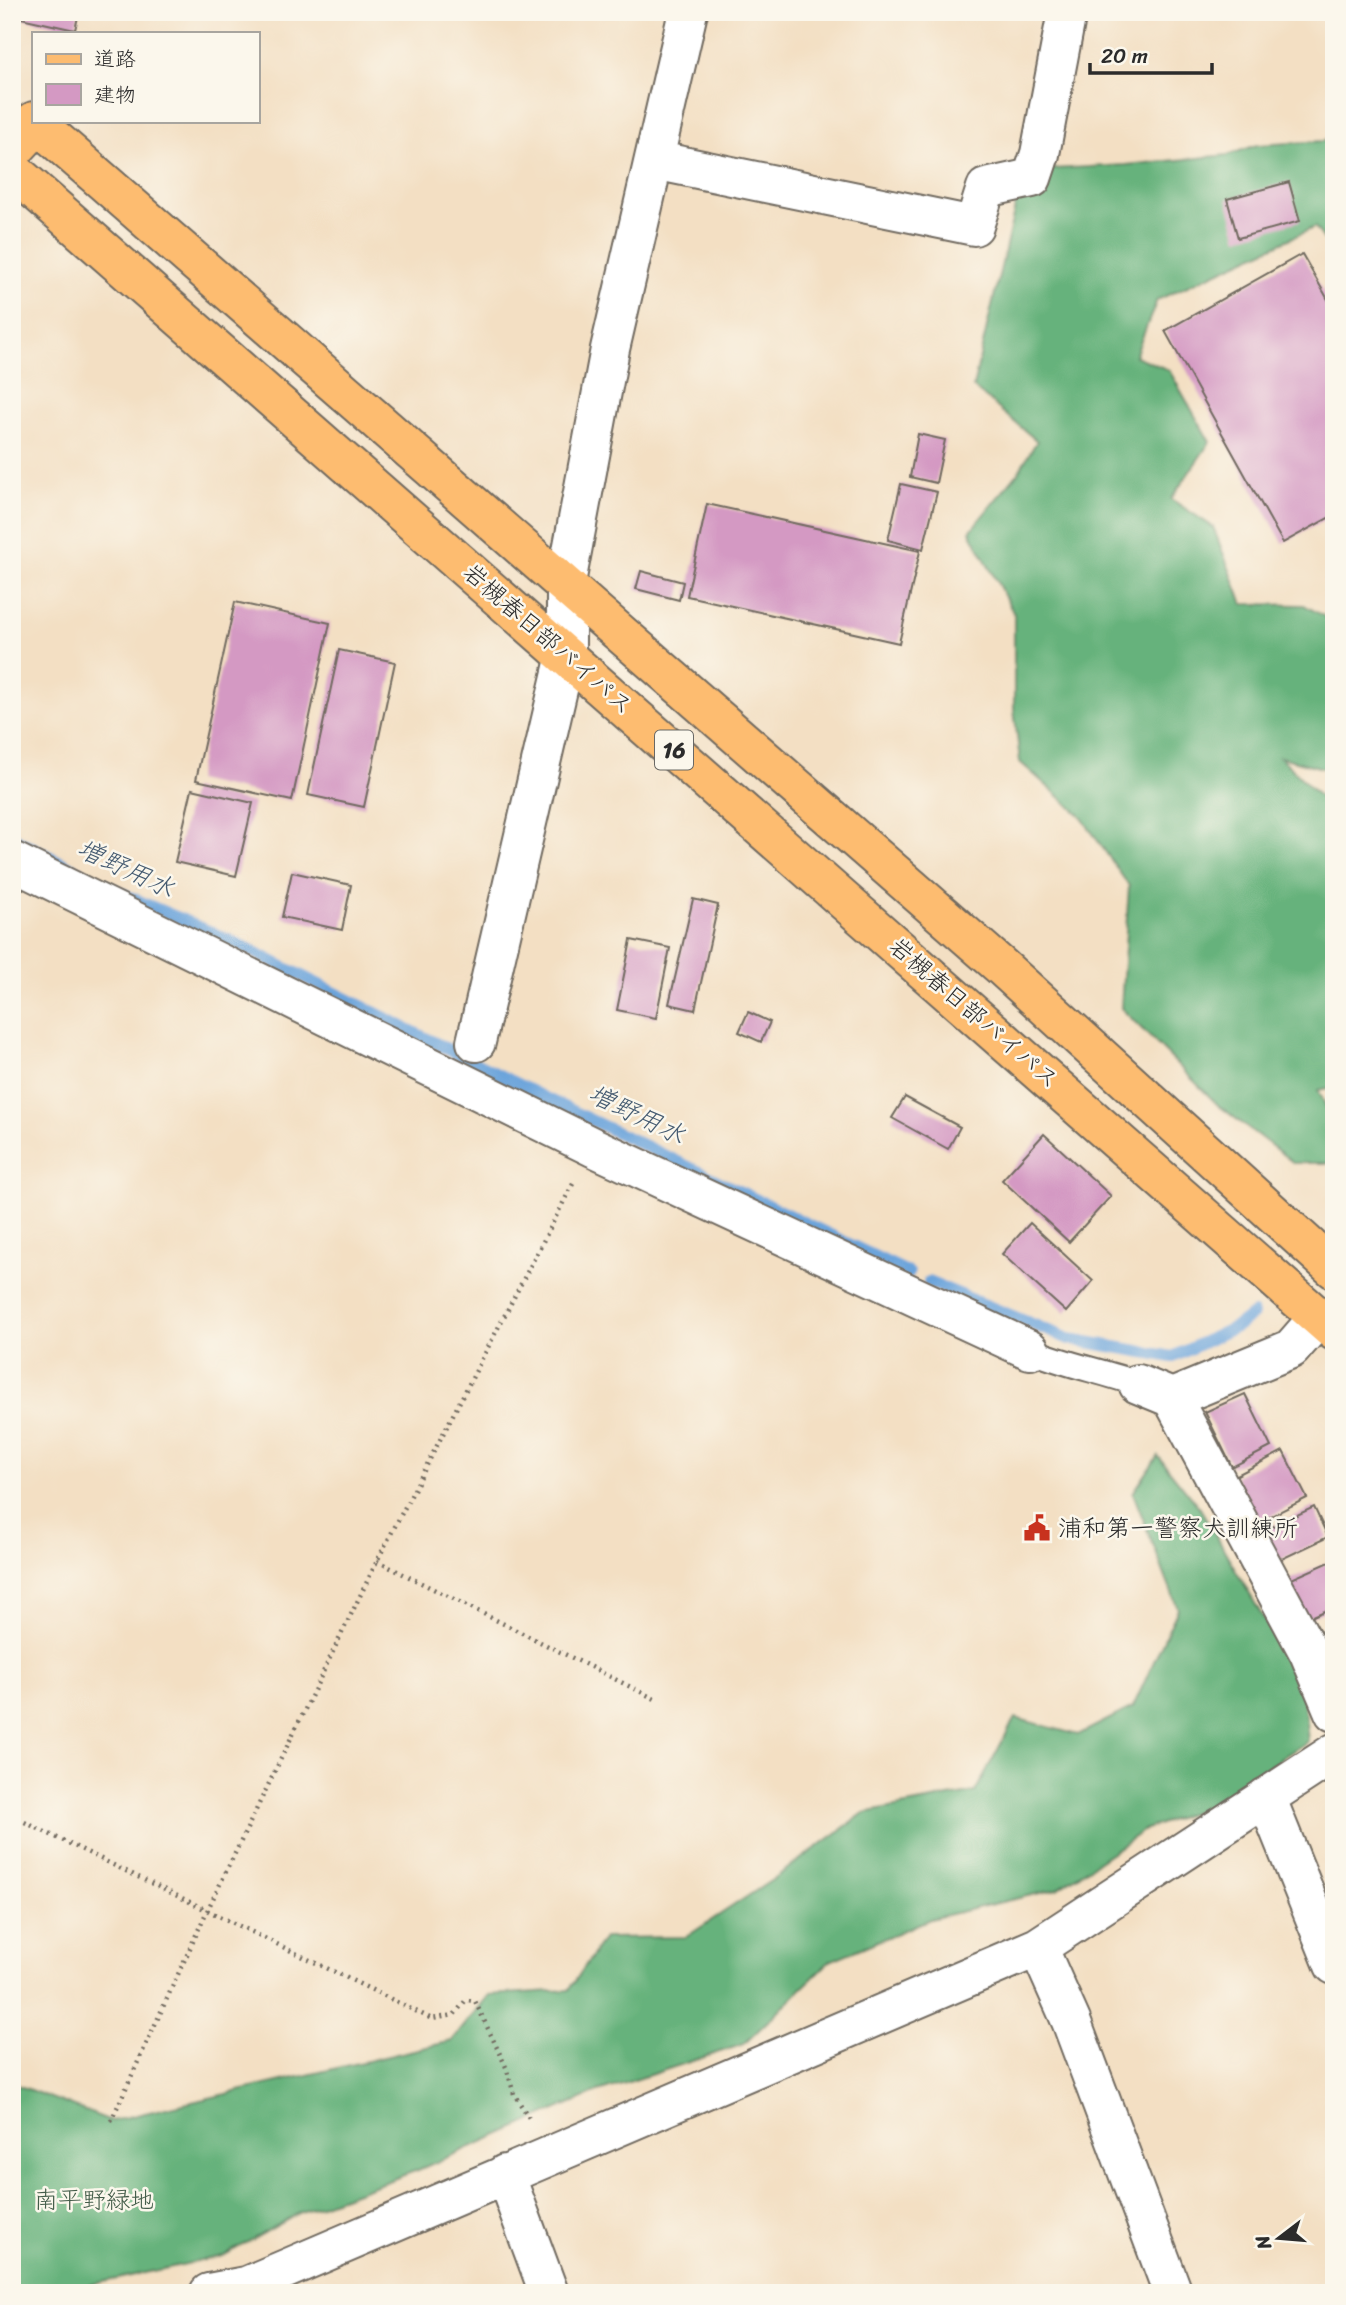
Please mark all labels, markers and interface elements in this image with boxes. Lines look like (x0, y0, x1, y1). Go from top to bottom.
legend (32, 32, 259, 122)
scale bar (1090, 32, 1213, 76)
text: 20 m (1101, 37, 1148, 75)
text: 道路 (94, 40, 136, 78)
text: 建物 (94, 76, 136, 114)
street label: 岩槻春日部バイパス (453, 552, 643, 726)
road number: 16 (655, 730, 693, 770)
water label: 増野用水 (69, 825, 183, 911)
street label: 岩槻春日部バイパス (879, 926, 1069, 1100)
water label: 増野用水 (580, 1071, 694, 1157)
place label: 浦和第一警察犬訓練所 (1058, 1507, 1298, 1549)
public building icon: 浦和第一警察犬訓練所 (1022, 1513, 1052, 1543)
park label: 南平野緑地 (34, 2179, 154, 2221)
north arrow (1244, 2204, 1314, 2274)
text: N (1245, 2231, 1281, 2254)

